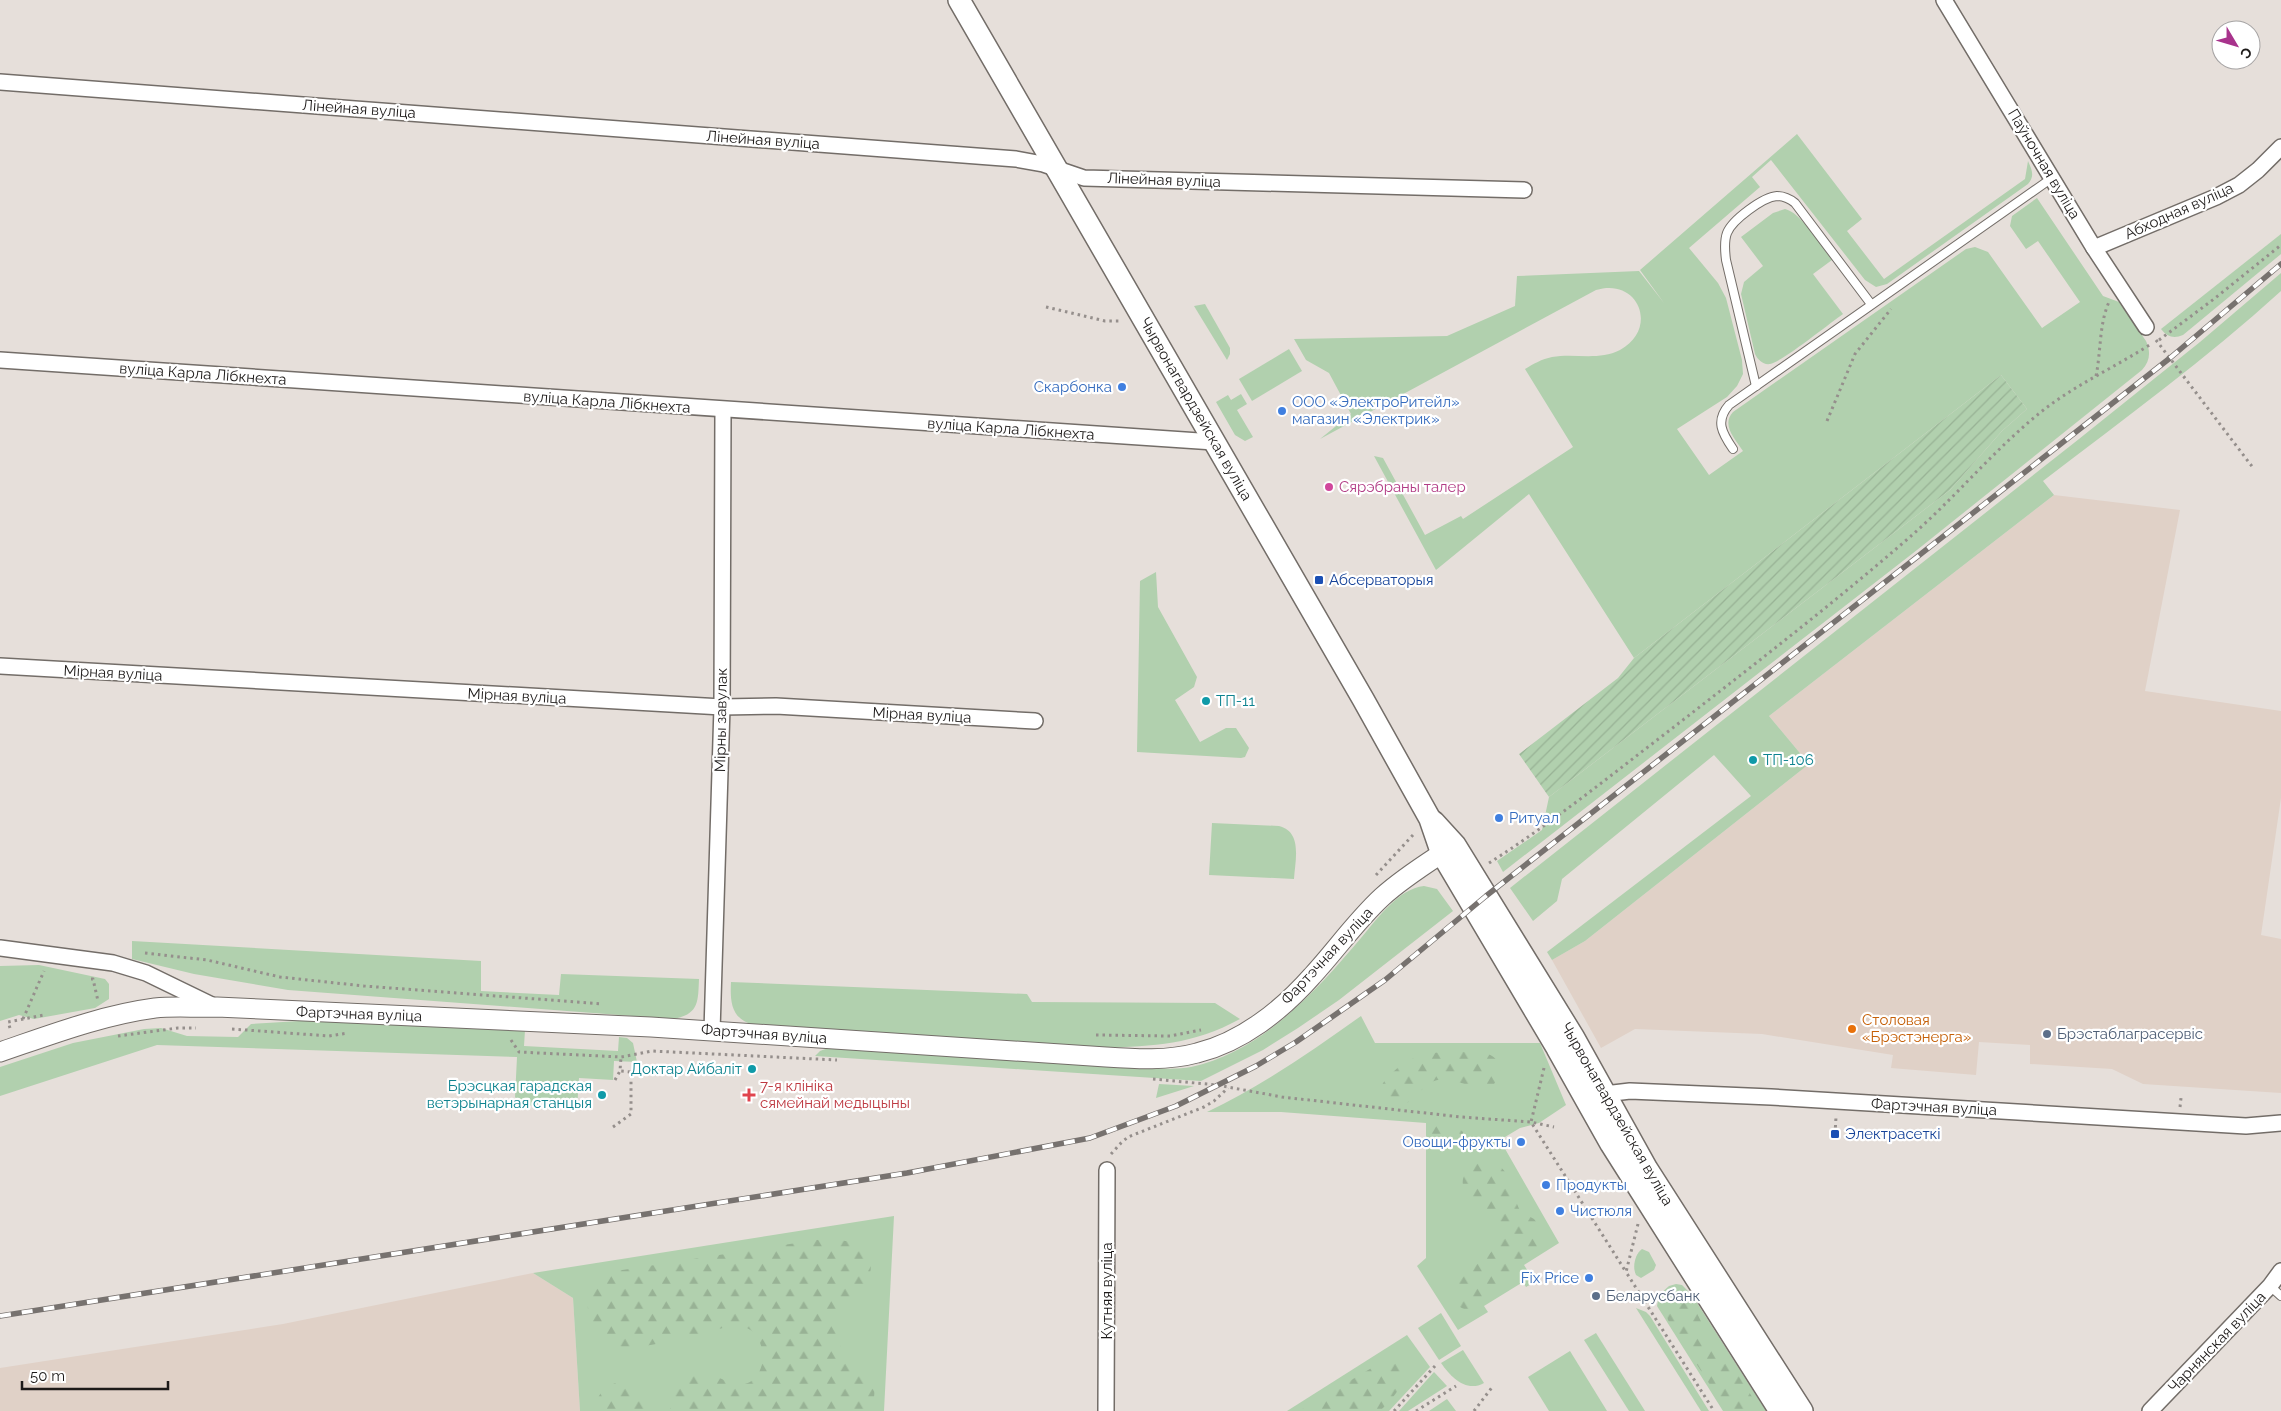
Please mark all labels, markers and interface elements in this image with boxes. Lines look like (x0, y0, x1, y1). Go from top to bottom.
north arrow (2211, 20, 2261, 70)
text: С (2237, 44, 2256, 62)
street label: Лінейная вуліца (302, 96, 416, 122)
street label: Паўночная вуліца (2004, 106, 2084, 222)
street label: Лінейная вуліца (706, 127, 820, 153)
street label: Лінейная вуліца (1107, 169, 1221, 191)
street label: Абходная вуліца (2122, 179, 2236, 243)
street label: Чырвонагвардзейская вуліца (1136, 314, 1256, 504)
street label: вуліца Карла Лібкнехта (119, 359, 287, 389)
place label: Скарбонка (1034, 378, 1112, 396)
marker: Скарбонка (1116, 381, 1128, 393)
street label: вуліца Карла Лібкнехта (523, 387, 691, 417)
place label: ООО «ЭлектроРитейл» магазин «Электрик» (1292, 393, 1460, 428)
marker: ООО «ЭлектроРитейл» магазин «Электрик» (1276, 405, 1288, 417)
street label: вуліца Карла Лібкнехта (927, 414, 1095, 444)
place label: Сярэбраны талер (1339, 478, 1466, 496)
marker: Сярэбраны талер (1323, 481, 1335, 493)
place label: Абсерваторыя (1329, 571, 1434, 589)
marker: Абсерваторыя (1313, 574, 1325, 586)
street label: Мірная вуліца (63, 661, 163, 685)
street label: Мірны завулак (711, 668, 731, 772)
street label: Мірная вуліца (467, 684, 567, 708)
place label: ТП-11 (1216, 692, 1256, 710)
marker: ТП-11 (1200, 695, 1212, 707)
street label: Мірная вуліца (872, 703, 972, 727)
place label: ТП-106 (1763, 751, 1814, 769)
marker: ТП-106 (1747, 754, 1759, 766)
place label: Ритуал (1509, 809, 1559, 827)
marker: Ритуал (1493, 812, 1505, 824)
street label: Фартэчная вуліца (1277, 904, 1377, 1008)
street label: Фартэчная вуліца (296, 1003, 422, 1025)
place label: Столовая «Брэстэнерга» (1862, 1011, 1971, 1046)
street label: Чырвонагвардзейская вуліца (1557, 1019, 1677, 1209)
street label: Фартэчная вуліца (700, 1021, 828, 1047)
marker: Столовая «Брэстэнерга» (1846, 1023, 1858, 1035)
place label: Брэстаблаграсервіс (2057, 1025, 2203, 1043)
marker: Брэстаблаграсервіс (2041, 1028, 2053, 1040)
place label: Доктар Айбаліт (631, 1060, 742, 1078)
marker: Доктар Айбаліт (746, 1063, 758, 1075)
place label: Брэсцкая гарадская ветэрынарная станцыя (427, 1077, 592, 1112)
place label: 7-я клініка сямейнай медыцыны (760, 1077, 910, 1112)
marker: 7-я клініка сямейнай медыцыны (742, 1088, 756, 1102)
marker: Брэсцкая гарадская ветэрынарная станцыя (596, 1089, 608, 1101)
street label: Фартэчная вуліца (1871, 1095, 1997, 1119)
place label: Электрасеткі (1845, 1125, 1941, 1143)
marker: Электрасеткі (1829, 1128, 1841, 1140)
place label: Овощи-фрукты (1403, 1133, 1511, 1151)
marker: Овощи-фрукты (1515, 1136, 1527, 1148)
place label: Продукты (1556, 1176, 1627, 1194)
marker: Продукты (1540, 1179, 1552, 1191)
place label: Чистюля (1570, 1202, 1632, 1220)
marker: Чистюля (1554, 1205, 1566, 1217)
street label: Кутняя вуліца (1098, 1242, 1116, 1340)
place label: Fix Price (1521, 1269, 1579, 1287)
marker: Fix Price (1583, 1272, 1595, 1284)
place label: Беларусбанк (1606, 1287, 1700, 1305)
street label: Чарнянская вуліца (2164, 1288, 2270, 1396)
marker: Беларусбанк (1590, 1290, 1602, 1302)
scale bar (22, 1358, 169, 1390)
text: 50 m (30, 1367, 65, 1385)

